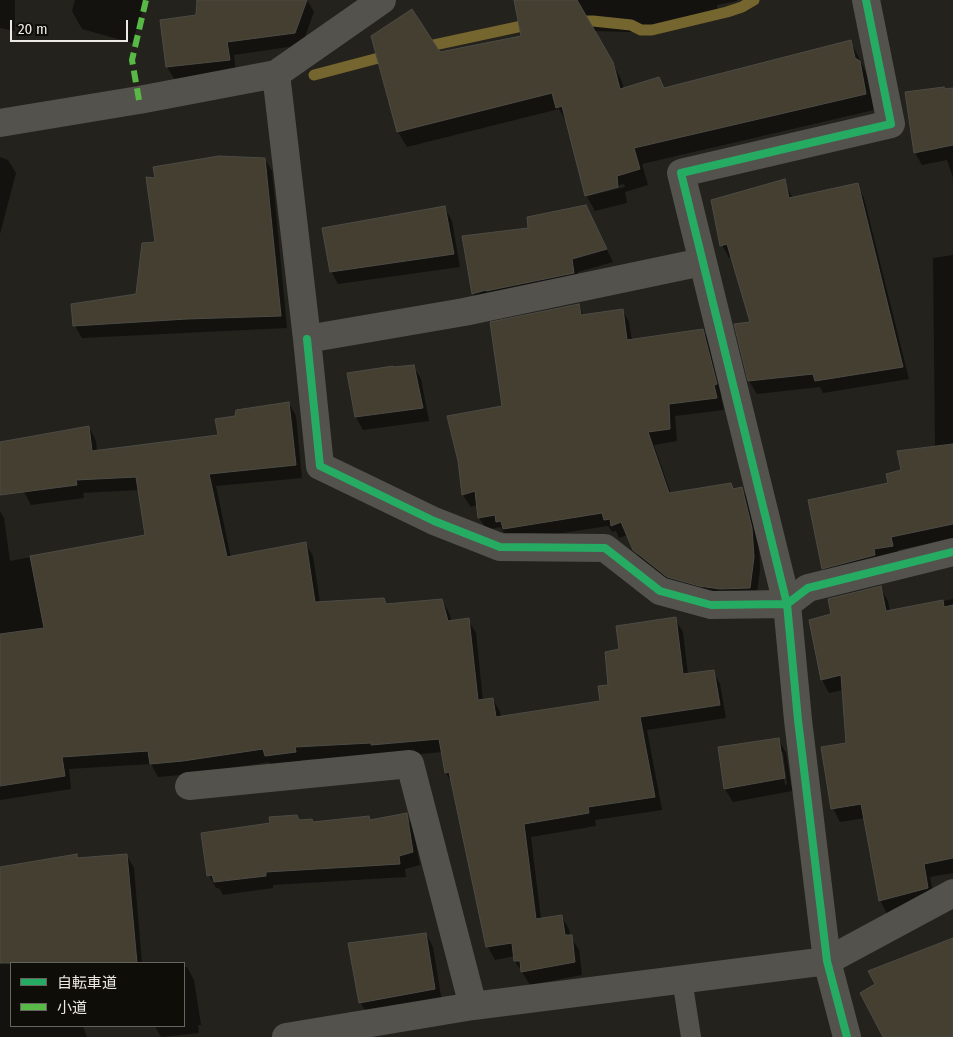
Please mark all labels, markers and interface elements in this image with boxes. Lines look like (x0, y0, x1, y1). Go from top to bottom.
scale bar (12, 10, 130, 42)
text: 20 m (18, 20, 48, 38)
legend (10, 962, 185, 1027)
text: 自転車道 (57, 974, 117, 992)
text: 小道 (57, 999, 87, 1017)

